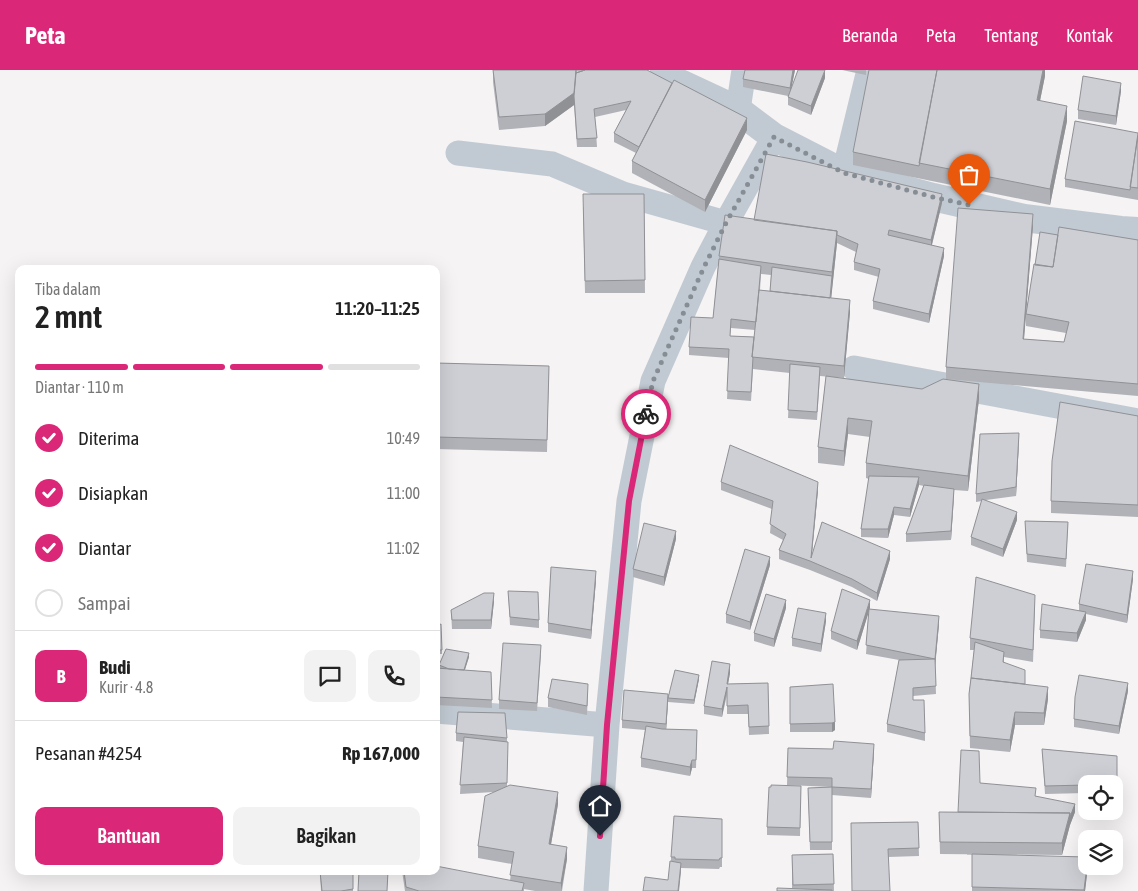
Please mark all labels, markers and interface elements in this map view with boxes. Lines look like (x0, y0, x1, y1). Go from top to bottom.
text: Peta (25, 22, 66, 49)
text: Beranda (842, 25, 898, 46)
text: Peta (926, 25, 956, 46)
text: Tentang (984, 25, 1038, 46)
text: Kontak (1066, 25, 1113, 46)
pin (948, 154, 990, 205)
icon: bag (955, 161, 983, 189)
text: Tiba dalam (35, 280, 101, 298)
text: 11:20–11:25 (335, 297, 420, 319)
text: 2 mnt (35, 298, 102, 335)
text: Diantar · 110 m (35, 378, 124, 396)
courier (621, 389, 671, 439)
icon: bike (632, 400, 660, 428)
icon: check (35, 424, 63, 452)
text: Diterima (78, 427, 139, 449)
text: 10:49 (387, 429, 420, 447)
icon: check (35, 479, 63, 507)
text: Disiapkan (78, 482, 148, 504)
text: 11:00 (387, 484, 420, 502)
icon: check (35, 534, 63, 562)
text: Diantar (78, 537, 131, 559)
text: 11:02 (387, 539, 420, 557)
text: Sampai (78, 592, 131, 614)
button: chat (304, 650, 356, 702)
button: phone (368, 650, 420, 702)
text: Budi (99, 656, 131, 678)
text: B (56, 665, 66, 687)
text: Kurir · 4.8 (99, 678, 153, 696)
text: Pesanan #4254 (35, 742, 142, 764)
text: Rp 167,000 (342, 742, 420, 764)
map controls (1078, 775, 1123, 875)
button: locate (1078, 775, 1123, 820)
pin (579, 785, 621, 836)
icon: home (586, 792, 614, 820)
button: Bantuan (35, 807, 223, 865)
button: Bagikan (233, 807, 420, 865)
button: layers (1078, 830, 1123, 875)

